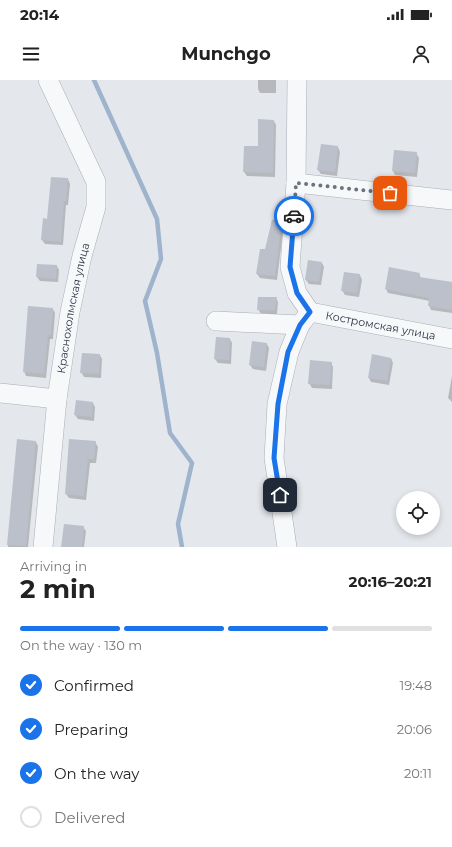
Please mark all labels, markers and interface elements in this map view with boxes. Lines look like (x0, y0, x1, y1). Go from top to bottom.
text: 20:14 (20, 5, 59, 24)
icon: menu (20, 43, 42, 65)
text: Munchgo (181, 43, 271, 65)
icon: person (410, 43, 432, 65)
pin (373, 176, 407, 210)
icon: bag (379, 182, 401, 204)
courier (274, 196, 314, 236)
icon: car (283, 205, 305, 227)
street label: Краснохолмская улица (54, 241, 92, 375)
street label: Костромская улица (325, 308, 437, 343)
pin (263, 478, 297, 512)
icon: home (269, 484, 291, 506)
map controls (396, 491, 440, 535)
button: locate (396, 491, 440, 535)
text: Arriving in (20, 558, 87, 574)
text: 20:16–20:21 (349, 572, 432, 591)
text: 2 min (20, 573, 96, 605)
text: On the way · 130 m (20, 637, 142, 653)
icon: check (20, 674, 42, 696)
text: Confirmed (54, 676, 134, 695)
text: 19:48 (400, 677, 432, 693)
icon: check (20, 718, 42, 740)
text: Preparing (54, 720, 129, 739)
text: 20:06 (397, 721, 432, 737)
icon: check (20, 762, 42, 784)
text: On the way (54, 764, 139, 783)
text: 20:11 (404, 765, 432, 781)
text: Delivered (54, 808, 126, 827)

